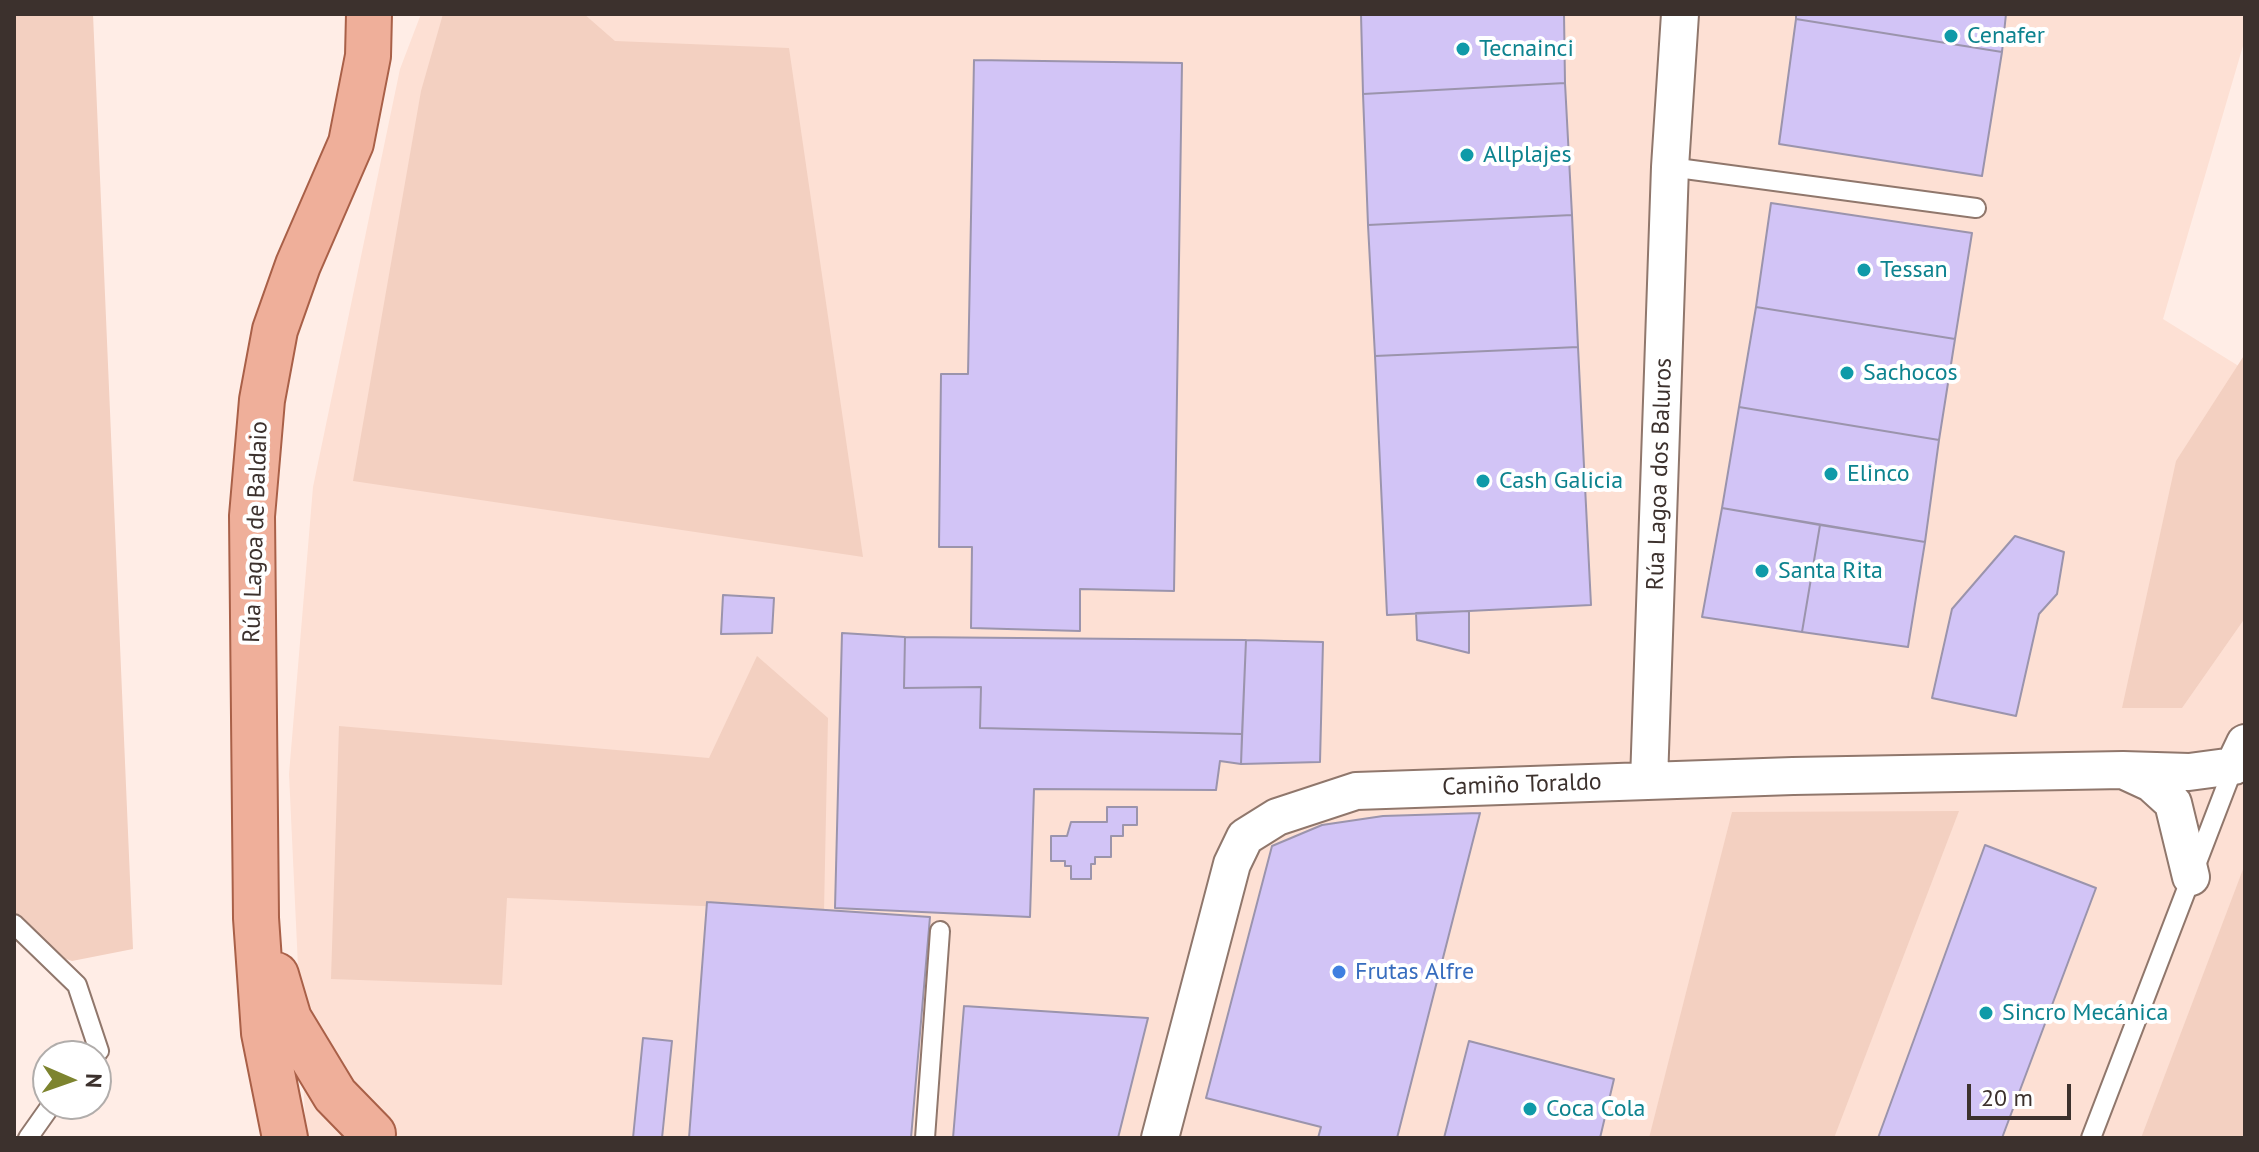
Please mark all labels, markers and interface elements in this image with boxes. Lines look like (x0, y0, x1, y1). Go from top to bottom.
place label: Cenafer (1967, 22, 2045, 50)
marker: Cenafer (1942, 27, 1960, 45)
place label: Tecnainci (1479, 35, 1574, 63)
marker: Tecnainci (1454, 40, 1472, 58)
place label: Allplajes (1483, 141, 1572, 169)
marker: Allplajes (1458, 146, 1476, 164)
place label: Tessan (1880, 256, 1948, 284)
marker: Tessan (1855, 261, 1873, 279)
street label: Rúa Lagoa dos Baluros (1642, 357, 1678, 591)
place label: Sachocos (1863, 359, 1958, 387)
marker: Sachocos (1838, 364, 1856, 382)
street label: Rúa Lagoa de Baldaio (238, 421, 274, 643)
place label: Elinco (1847, 460, 1910, 488)
marker: Elinco (1822, 465, 1840, 483)
place label: Cash Galicia (1499, 467, 1623, 495)
marker: Cash Galicia (1474, 472, 1492, 490)
place label: Santa Rita (1778, 557, 1883, 585)
marker: Santa Rita (1753, 562, 1771, 580)
street label: Camiño Toraldo (1442, 768, 1602, 802)
place label: Frutas Alfre (1355, 958, 1474, 986)
marker: Frutas Alfre (1330, 963, 1348, 981)
place label: Sincro Mecánica (2002, 999, 2168, 1027)
marker: Sincro Mecánica (1977, 1004, 1995, 1022)
north arrow (32, 1040, 112, 1120)
scale bar (1971, 1068, 2075, 1118)
text: N (80, 1073, 108, 1088)
text: 20 m (1981, 1082, 2033, 1113)
place label: Coca Cola (1546, 1095, 1646, 1123)
marker: Coca Cola (1521, 1100, 1539, 1118)

